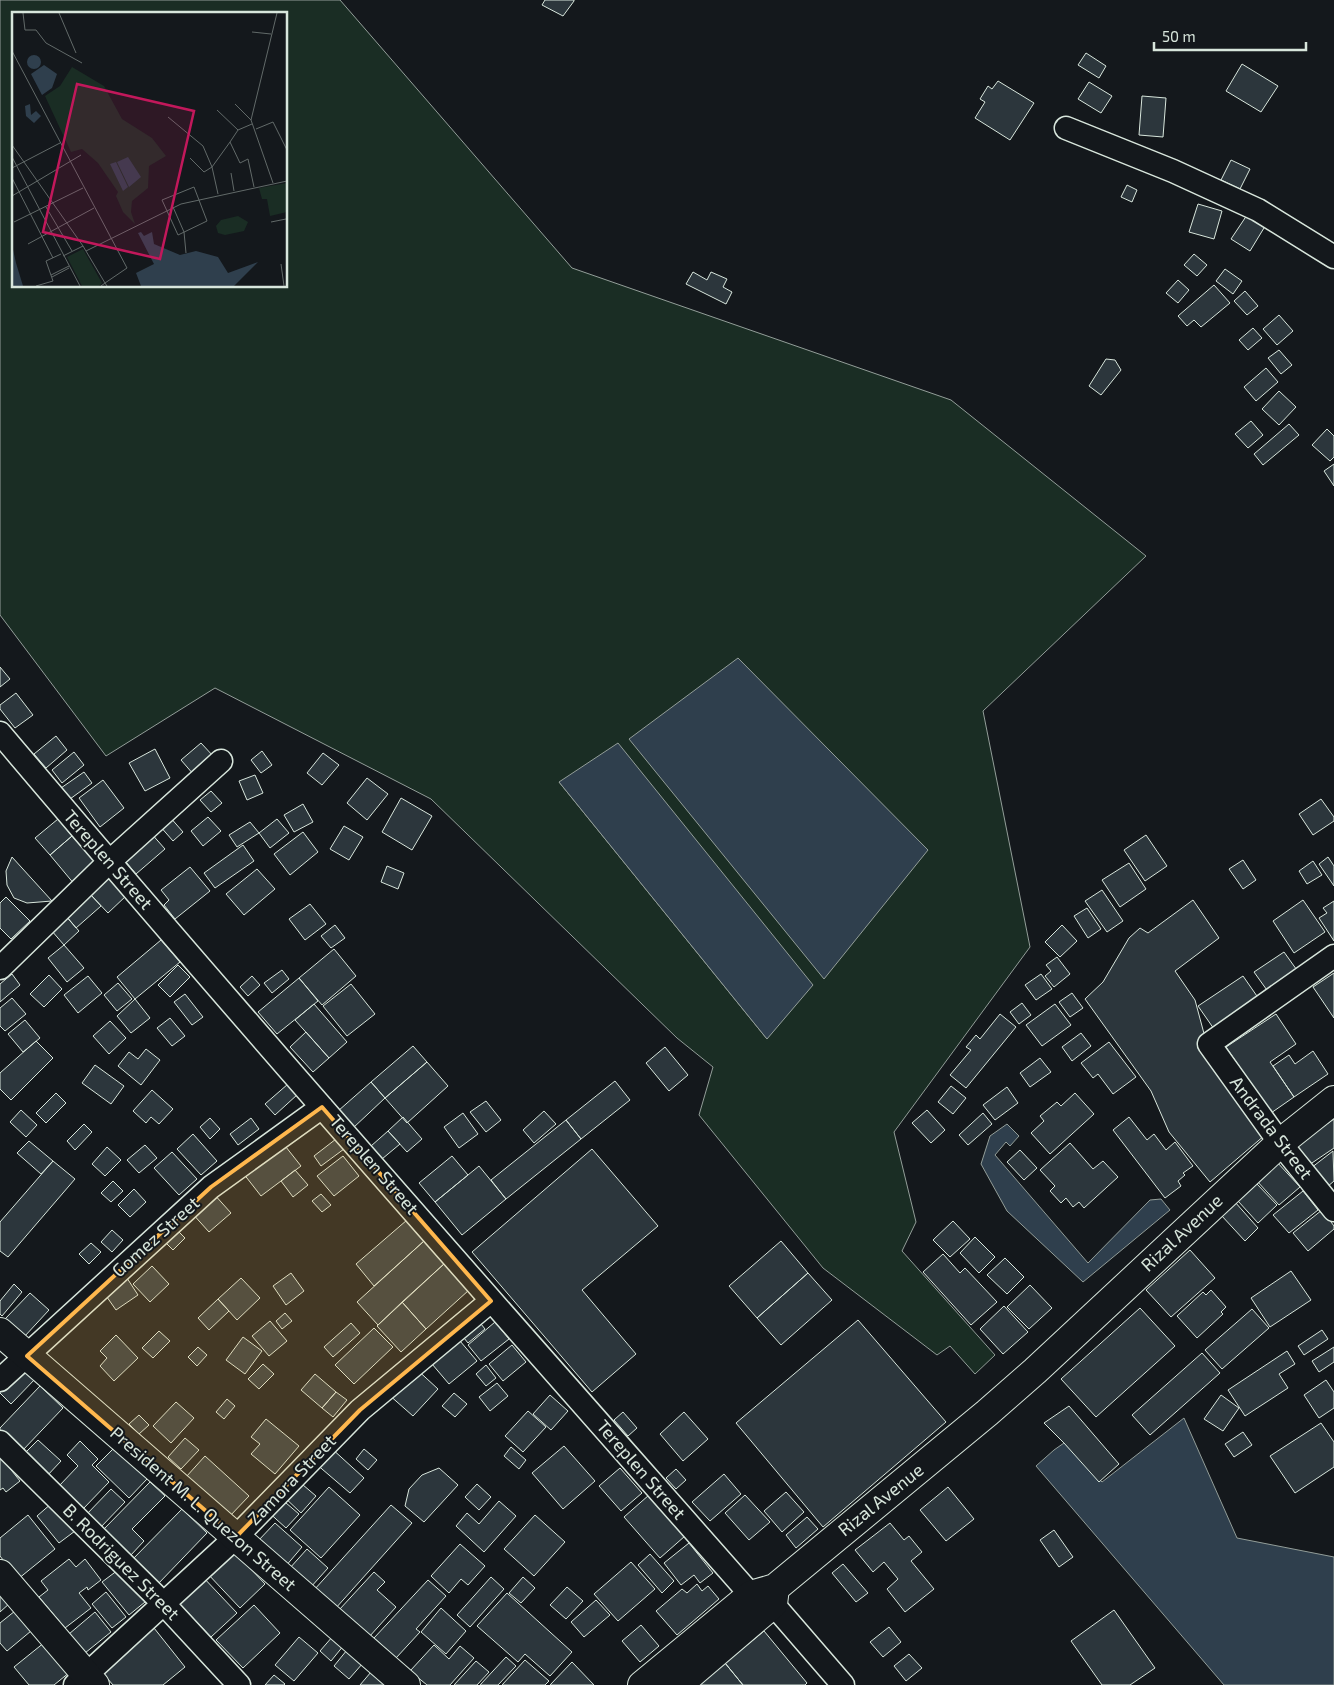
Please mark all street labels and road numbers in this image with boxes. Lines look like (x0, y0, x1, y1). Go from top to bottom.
street label: Tereplen Street (60, 805, 158, 914)
street label: Andrada Street (1226, 1072, 1318, 1183)
street label: Tereplen Street (326, 1110, 424, 1219)
street label: Rizal Avenue (1136, 1189, 1227, 1276)
street label: Gomez Street (107, 1191, 204, 1281)
street label: Tereplen Street (593, 1415, 691, 1524)
street label: President M. L. Quezon Street (106, 1421, 301, 1595)
street label: Zamora Street (243, 1429, 340, 1529)
street label: Rizal Avenue (833, 1458, 927, 1540)
street label: B. Rodriguez Street (59, 1498, 185, 1624)

